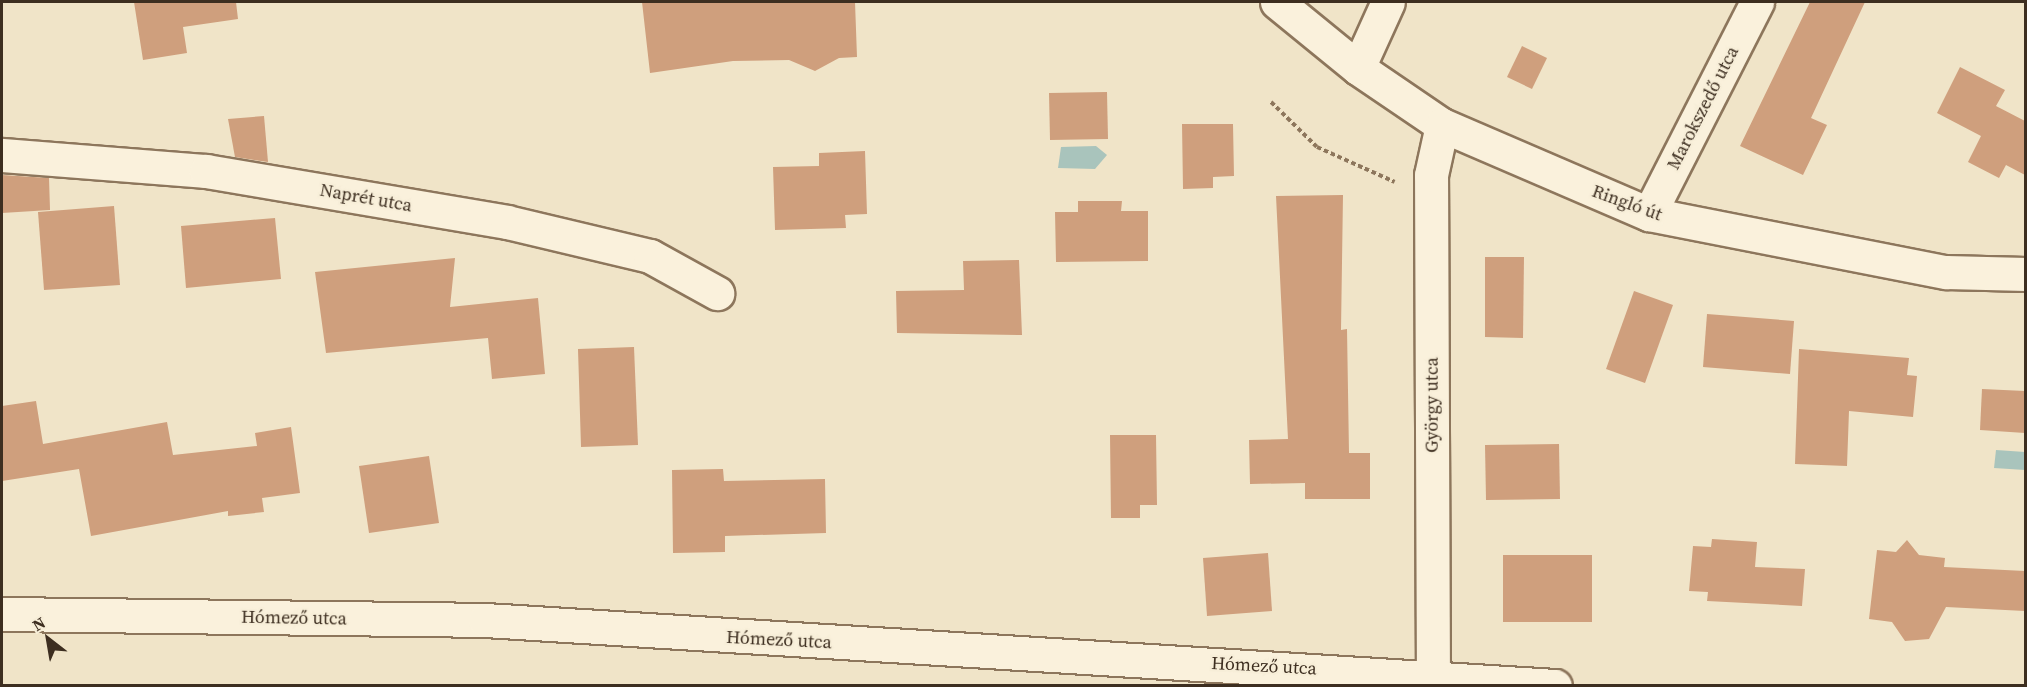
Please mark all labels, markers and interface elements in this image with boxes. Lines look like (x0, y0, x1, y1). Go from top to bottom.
street label: Marokszedő utca (1663, 43, 1743, 173)
street label: Naprét utca (318, 179, 414, 217)
street label: Ringló út (1589, 180, 1665, 226)
street label: György utca (1421, 357, 1443, 453)
street label: Hómező utca (241, 606, 347, 630)
north arrow (18, 609, 78, 669)
text: N (28, 611, 49, 636)
street label: Hómező utca (726, 626, 832, 654)
street label: Hómező utca (1211, 652, 1317, 680)

